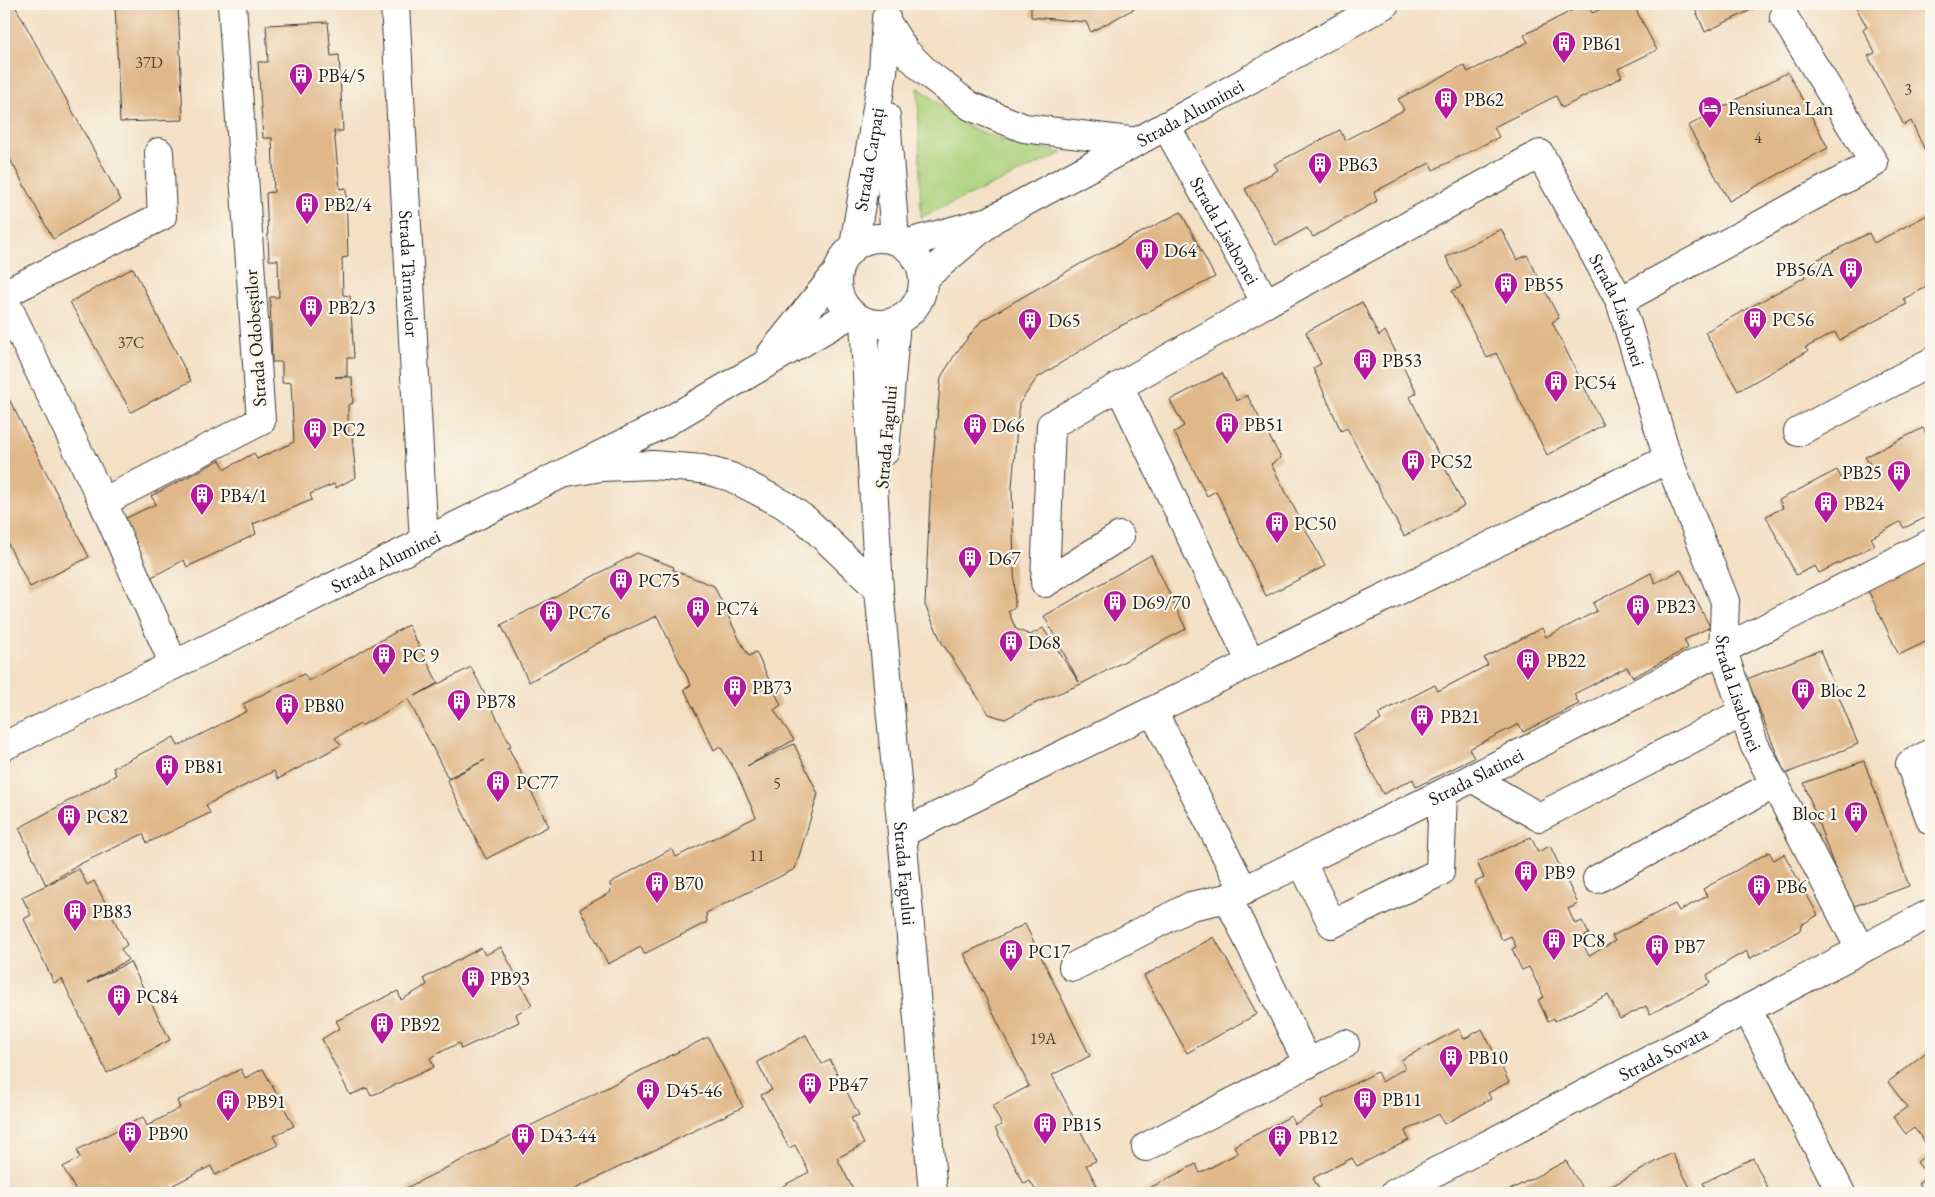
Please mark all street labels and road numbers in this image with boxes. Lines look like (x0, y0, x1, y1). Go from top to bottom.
street label: Strada Aluminei (1132, 73, 1248, 152)
street label: Strada Carpați (848, 105, 889, 213)
street label: Strada Lisabonei (1184, 172, 1266, 289)
street label: Strada Târnavelor (394, 209, 425, 339)
street label: Strada Lisabonei (1584, 249, 1652, 370)
street label: Strada Odobeștilor (238, 268, 272, 407)
street label: Strada Fagului (869, 384, 903, 490)
street label: Strada Aluminei (326, 523, 445, 598)
street label: Strada Lisabonei (1711, 634, 1768, 756)
street label: Strada Slatinei (1424, 741, 1528, 811)
street label: Strada Fagului (888, 820, 922, 927)
street label: Strada Sovata (1614, 1019, 1712, 1087)

